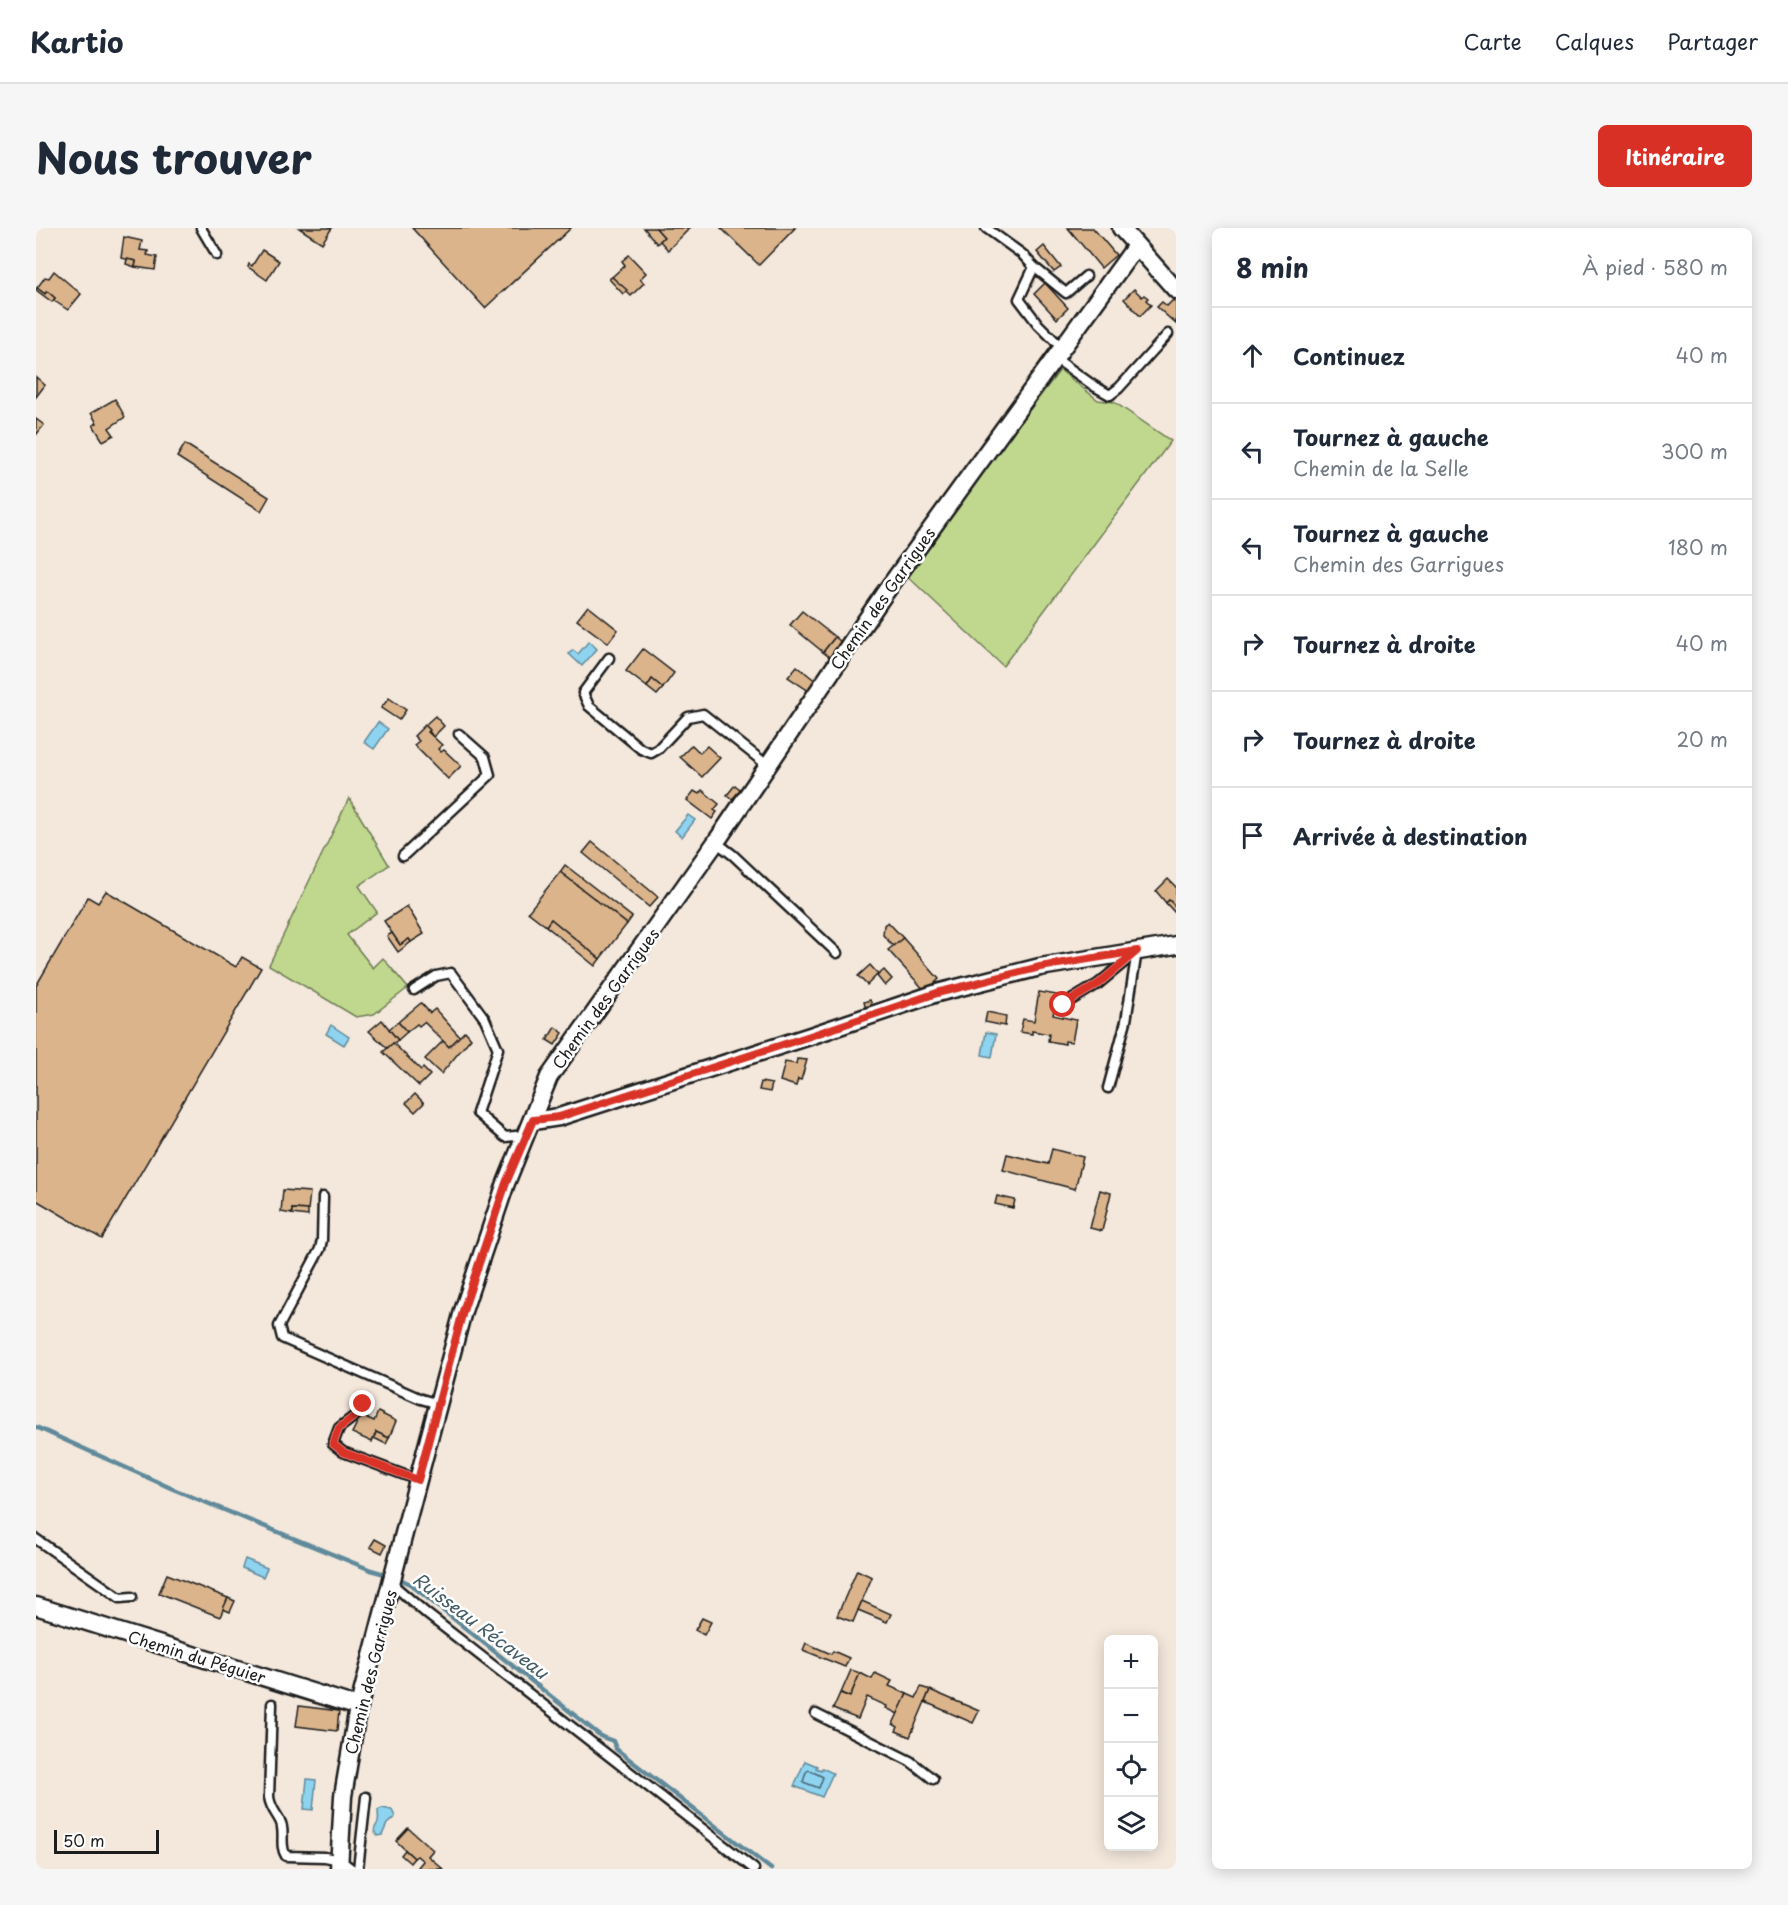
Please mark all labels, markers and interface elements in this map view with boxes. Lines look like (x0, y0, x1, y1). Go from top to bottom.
text: Kartio (30, 20, 124, 63)
text: Carte (1464, 25, 1522, 57)
text: Calques (1555, 25, 1634, 57)
text: Partager (1667, 25, 1758, 57)
text: Nous trouver (36, 125, 312, 188)
button: Itinéraire (1598, 125, 1752, 187)
text: 8 min (1236, 248, 1309, 287)
text: À pied · 580 m (1582, 252, 1728, 282)
icon: ahead (1236, 339, 1269, 372)
text: Continuez (1293, 339, 1405, 372)
text: 40 m (1676, 340, 1728, 370)
text: Tournez à gauche (1293, 420, 1489, 453)
icon: left (1236, 435, 1269, 468)
text: 300 m (1661, 436, 1728, 466)
text: Chemin de la Selle (1293, 453, 1469, 483)
text: Tournez à gauche (1293, 516, 1489, 549)
street label: Chemin des Garrigues (824, 522, 940, 674)
icon: left (1236, 531, 1269, 564)
text: 180 m (1668, 532, 1728, 562)
text: Chemin des Garrigues (1293, 549, 1504, 579)
icon: right (1236, 627, 1269, 660)
text: Tournez à droite (1293, 627, 1476, 660)
text: 40 m (1676, 628, 1728, 658)
icon: right (1236, 723, 1269, 756)
text: Tournez à droite (1293, 723, 1476, 756)
text: 20 m (1676, 724, 1728, 754)
icon: arrive (1236, 819, 1269, 852)
text: Arrivée à destination (1293, 819, 1527, 852)
street label: Chemin des Garrigues (546, 923, 664, 1073)
route start (1049, 991, 1075, 1017)
route end (349, 1390, 375, 1416)
water label: Ruisseau Récaveau (408, 1565, 555, 1686)
street label: Chemin des Garrigues (338, 1587, 402, 1757)
street label: Chemin du Péguier (125, 1624, 269, 1689)
map controls (1104, 1635, 1158, 1851)
button: + (1104, 1635, 1158, 1689)
button: − (1104, 1689, 1158, 1743)
button: locate (1104, 1743, 1158, 1797)
button: layers (1104, 1797, 1158, 1851)
scale bar (54, 1827, 159, 1854)
text: 50 m (63, 1828, 104, 1852)

